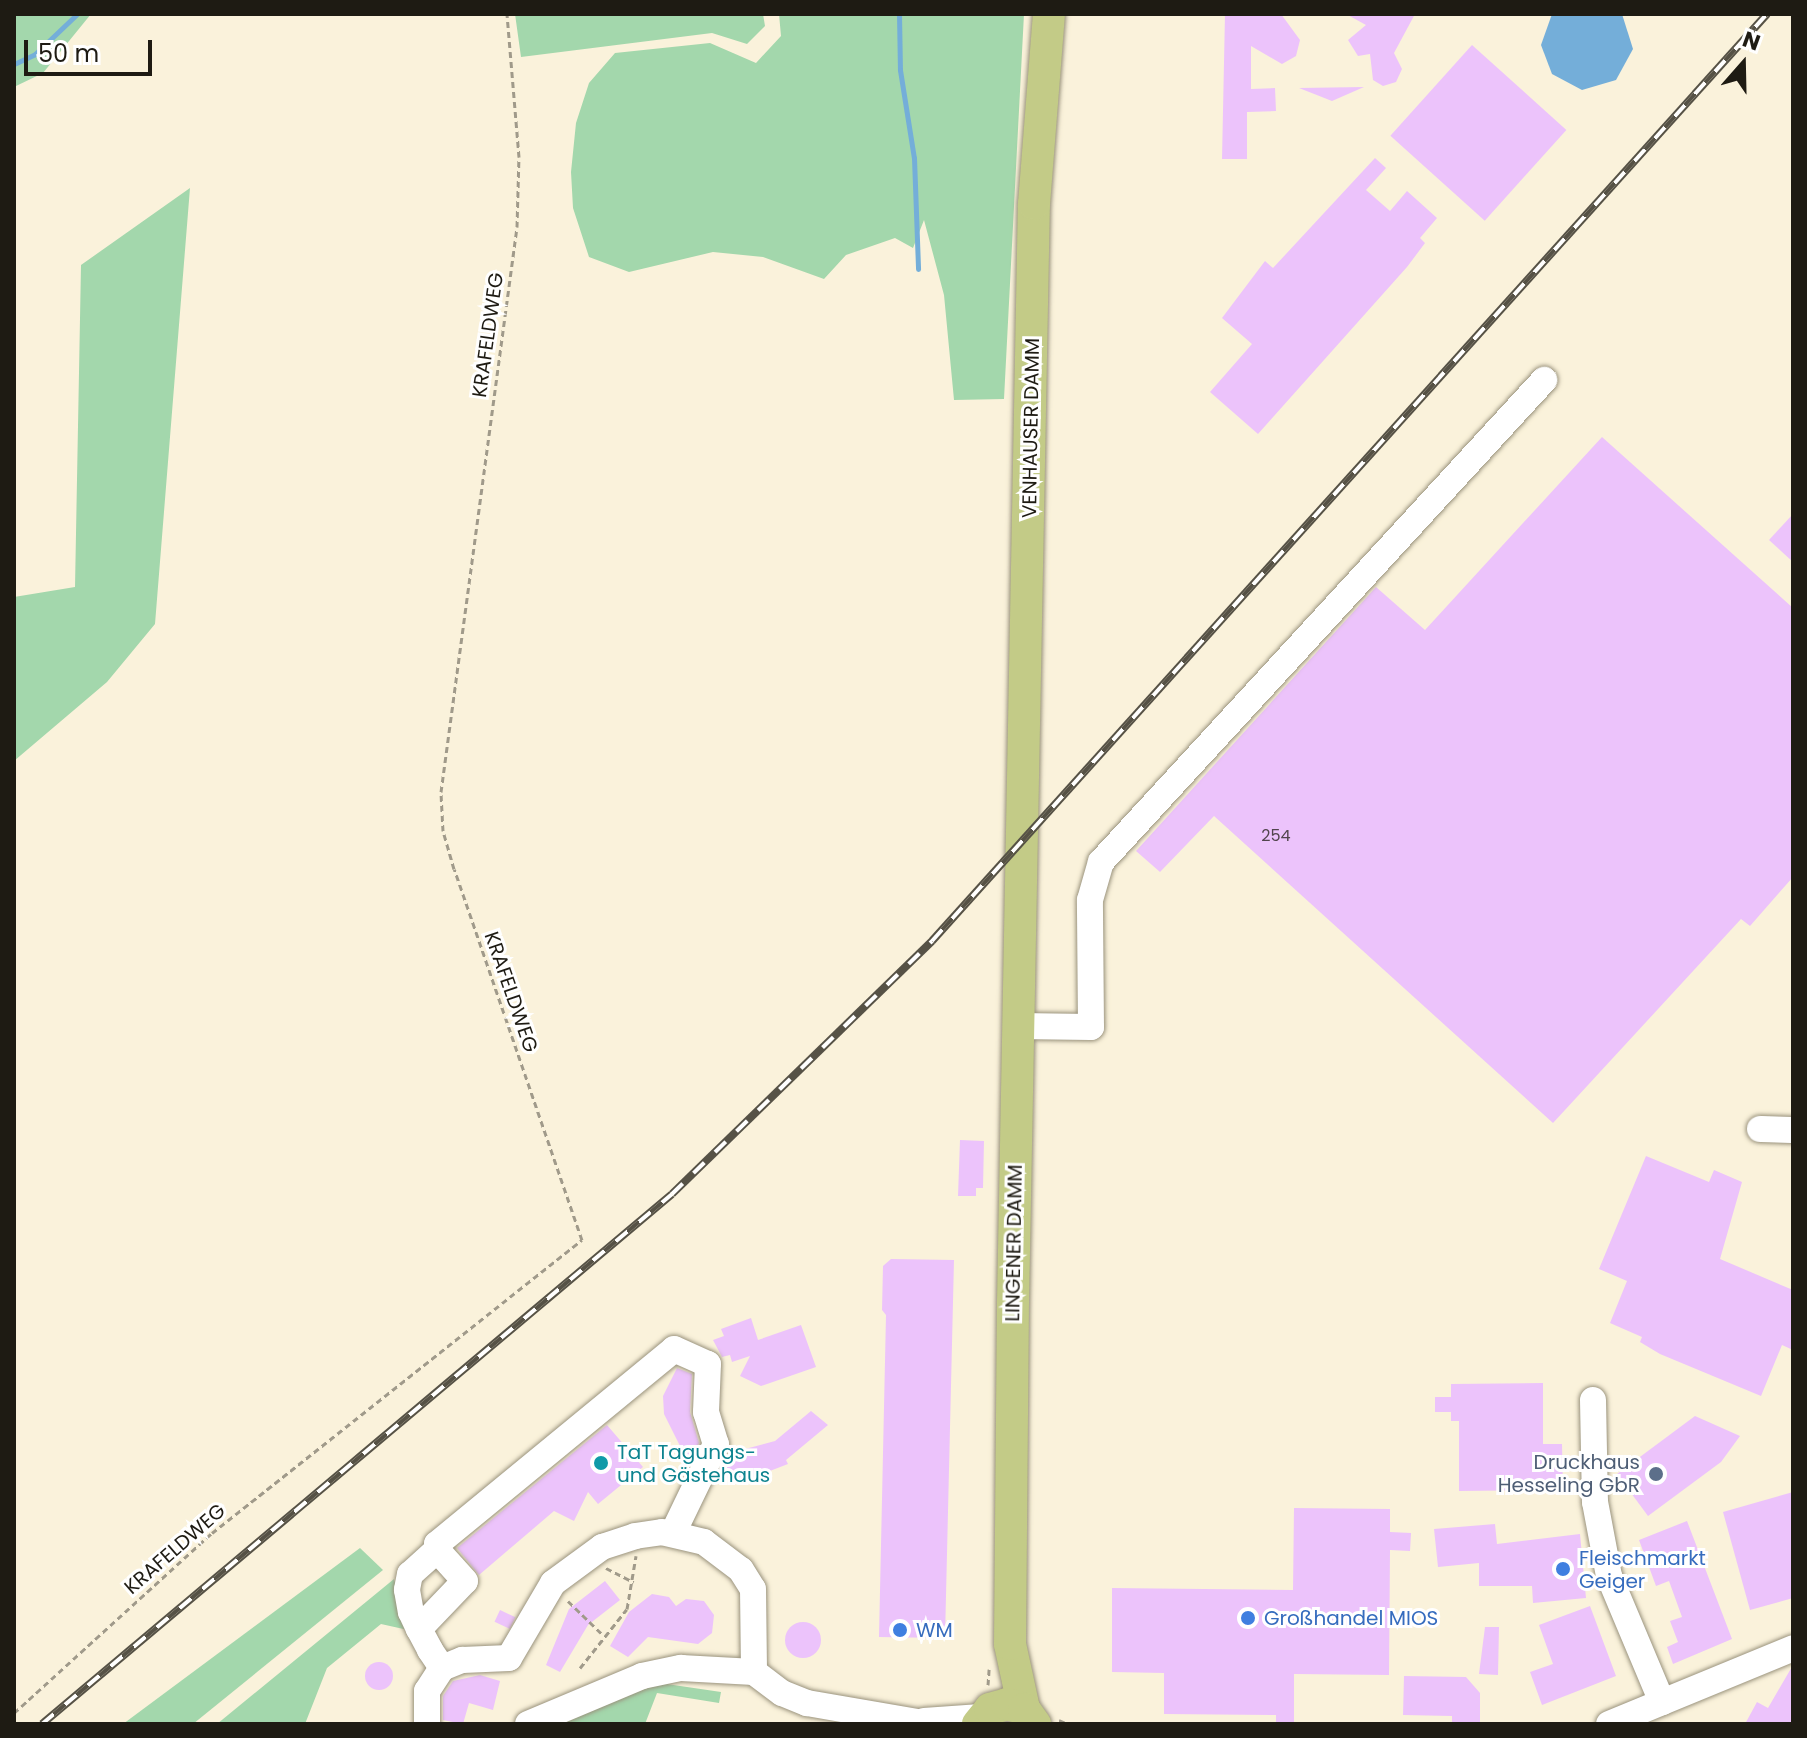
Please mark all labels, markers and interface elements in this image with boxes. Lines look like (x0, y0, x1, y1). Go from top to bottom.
scale bar (28, 24, 156, 74)
north arrow (1703, 24, 1783, 104)
text: N (1738, 24, 1764, 58)
text: 50 m (38, 37, 99, 70)
street label: KRAFELDWEG (467, 271, 509, 399)
street label: VENHAUSER DAMM (1017, 338, 1045, 518)
house number: 254 (1261, 826, 1291, 846)
street label: KRAFELDWEG (479, 928, 543, 1056)
street label: LINGENER DAMM (1001, 1164, 1027, 1322)
place label: TaT Tagungs- und Gästehaus (617, 1440, 770, 1487)
place label: Druckhaus Hesseling GbR (1498, 1450, 1640, 1497)
marker: TaT Tagungs- und Gästehaus (592, 1454, 610, 1472)
marker: Druckhaus Hesseling GbR (1647, 1465, 1665, 1483)
street label: KRAFELDWEG (120, 1499, 230, 1599)
place label: Fleischmarkt Geiger (1579, 1546, 1706, 1593)
marker: Fleischmarkt Geiger (1554, 1560, 1572, 1578)
place label: Großhandel MIOS (1264, 1606, 1438, 1630)
marker: Großhandel MIOS (1239, 1609, 1257, 1627)
place label: WM (916, 1618, 953, 1642)
marker: WM (891, 1621, 909, 1639)

